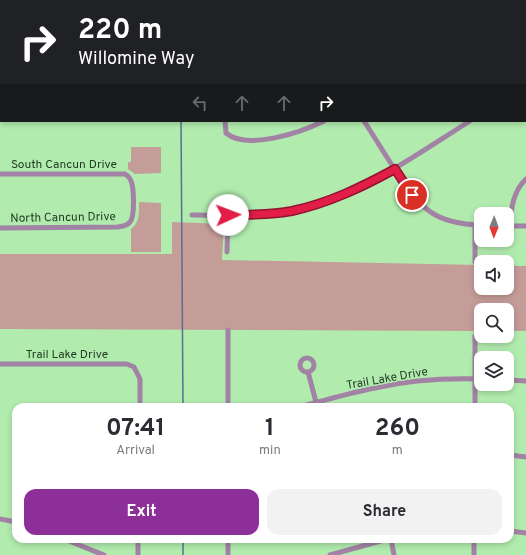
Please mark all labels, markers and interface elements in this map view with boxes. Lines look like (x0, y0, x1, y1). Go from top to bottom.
text: 220 m (78, 13, 162, 49)
icon: right (12, 16, 64, 68)
text: Willomine Way (78, 48, 194, 71)
icon: left (189, 92, 211, 114)
icon: ahead (231, 92, 253, 114)
icon: ahead (273, 92, 295, 114)
icon: right (315, 92, 337, 114)
street label: South Cancun Drive (11, 157, 117, 173)
pin (395, 178, 429, 212)
icon: arrive (401, 184, 423, 206)
position arrow (207, 194, 249, 236)
north arrow (474, 207, 514, 247)
map controls (474, 207, 514, 391)
street label: North Cancun Drive (10, 209, 116, 227)
button: sound (474, 255, 514, 295)
button: search (474, 303, 514, 343)
street label: Trail Lake Drive (26, 347, 108, 363)
button: layers (474, 351, 514, 391)
street label: Trail Lake Drive (345, 364, 429, 394)
text: 07:41 (106, 414, 165, 444)
text: 1 (265, 414, 275, 444)
text: 260 (375, 414, 420, 444)
text: Arrival (116, 443, 155, 459)
text: min (259, 443, 281, 459)
text: m (392, 443, 403, 459)
button: Exit (24, 489, 259, 535)
button: Share (267, 489, 502, 535)

